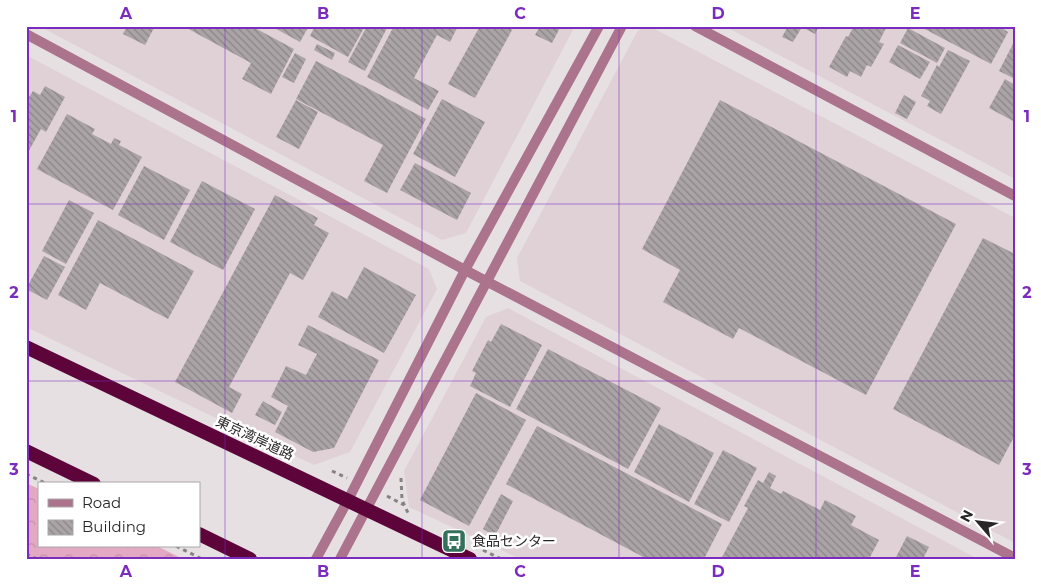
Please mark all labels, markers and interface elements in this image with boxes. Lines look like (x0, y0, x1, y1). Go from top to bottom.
text: A (119, 4, 133, 23)
text: B (317, 4, 329, 23)
text: C (514, 4, 526, 23)
text: D (711, 4, 725, 23)
text: E (910, 4, 920, 23)
text: 1 (11, 107, 17, 126)
text: 1 (1024, 107, 1030, 126)
text: 2 (9, 283, 19, 302)
text: 2 (1022, 283, 1032, 302)
street label: 東京湾岸道路 (213, 412, 297, 464)
text: 3 (8, 460, 19, 479)
text: 3 (1021, 460, 1032, 479)
legend (38, 482, 200, 548)
text: Road (82, 493, 121, 512)
north arrow (954, 498, 1004, 548)
text: N (956, 507, 977, 525)
text: Building (82, 517, 146, 536)
bus stop icon: 食品センター (441, 528, 467, 554)
place label: 食品センター (472, 532, 556, 550)
text: A (119, 562, 133, 581)
text: B (317, 562, 329, 581)
text: C (514, 562, 526, 581)
text: D (711, 562, 725, 581)
text: E (910, 562, 920, 581)

